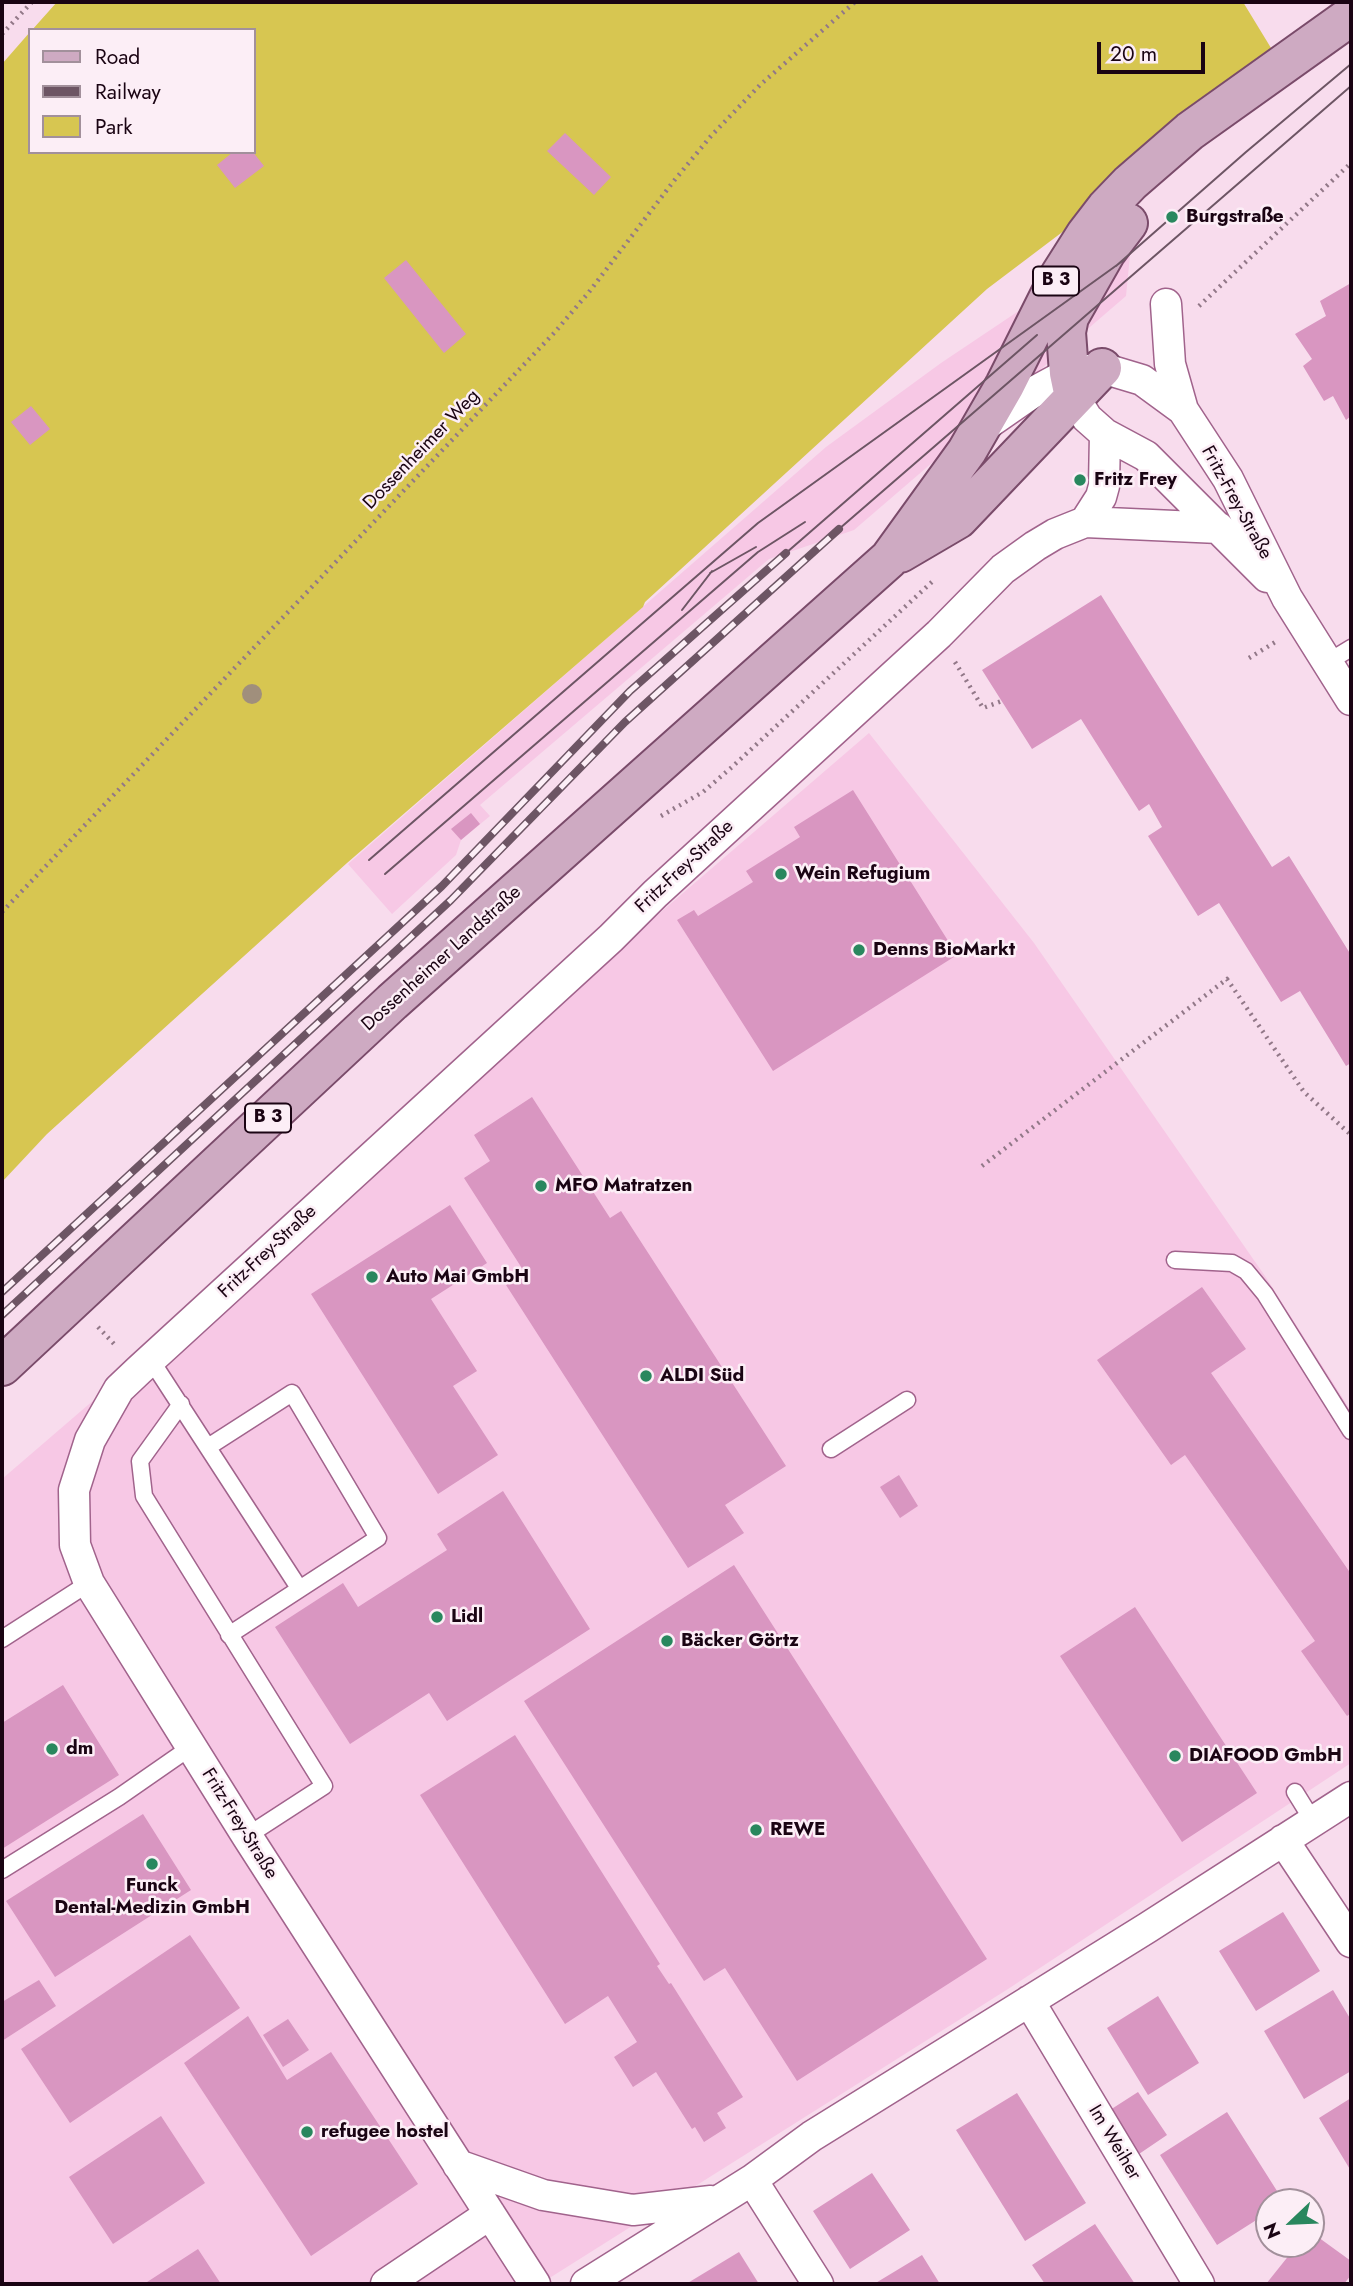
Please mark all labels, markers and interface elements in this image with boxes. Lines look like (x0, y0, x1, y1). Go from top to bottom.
legend (28, 28, 256, 154)
scale bar (1101, 28, 1210, 72)
text: 20 m (1110, 39, 1157, 69)
text: Road (95, 42, 140, 72)
text: Railway (95, 77, 161, 107)
text: Park (95, 112, 132, 142)
place label: Burgstraße (1186, 206, 1284, 228)
marker: Burgstraße (1164, 209, 1180, 225)
road number: B 3 (1033, 267, 1079, 296)
street label: Dossenheimer Weg (359, 385, 485, 515)
street label: Fritz-Frey-Straße (1195, 442, 1277, 564)
place label: Fritz Frey (1094, 469, 1177, 491)
marker: Fritz Frey (1072, 472, 1088, 488)
street label: Fritz-Frey-Straße (631, 816, 739, 918)
place label: Wein Refugium (795, 863, 930, 885)
marker: Wein Refugium (773, 866, 789, 882)
street label: Dossenheimer Landstraße (358, 881, 526, 1037)
place label: Denns BioMarkt (873, 939, 1015, 961)
marker: Denns BioMarkt (851, 942, 867, 958)
road number: B 3 (245, 1104, 291, 1133)
place label: MFO Matratzen (555, 1175, 692, 1197)
marker: MFO Matratzen (533, 1178, 549, 1194)
street label: Fritz-Frey-Straße (214, 1201, 322, 1303)
place label: Auto Mai GmbH (386, 1266, 529, 1288)
marker: Auto Mai GmbH (364, 1269, 380, 1285)
place label: ALDI Süd (660, 1365, 744, 1387)
marker: ALDI Süd (638, 1368, 654, 1384)
place label: Lidl (451, 1606, 483, 1628)
marker: Lidl (429, 1609, 445, 1625)
place label: Bäcker Görtz (681, 1630, 799, 1652)
marker: Bäcker Görtz (659, 1633, 675, 1649)
place label: dm (66, 1738, 93, 1760)
marker: dm (44, 1741, 60, 1757)
place label: DIAFOOD GmbH (1189, 1745, 1342, 1767)
marker: DIAFOOD GmbH (1167, 1748, 1183, 1764)
street label: Fritz-Frey-Straße (196, 1764, 282, 1884)
place label: REWE (770, 1819, 825, 1841)
marker: REWE (748, 1822, 764, 1838)
marker: Funck Dental-Medizin GmbH (144, 1856, 160, 1872)
place label: Funck Dental-Medizin GmbH (54, 1875, 250, 1919)
street label: Im Weiher (1083, 2101, 1145, 2185)
place label: refugee hostel (321, 2121, 449, 2143)
marker: refugee hostel (299, 2124, 315, 2140)
north arrow (1255, 2188, 1325, 2258)
text: N (1257, 2218, 1287, 2243)

